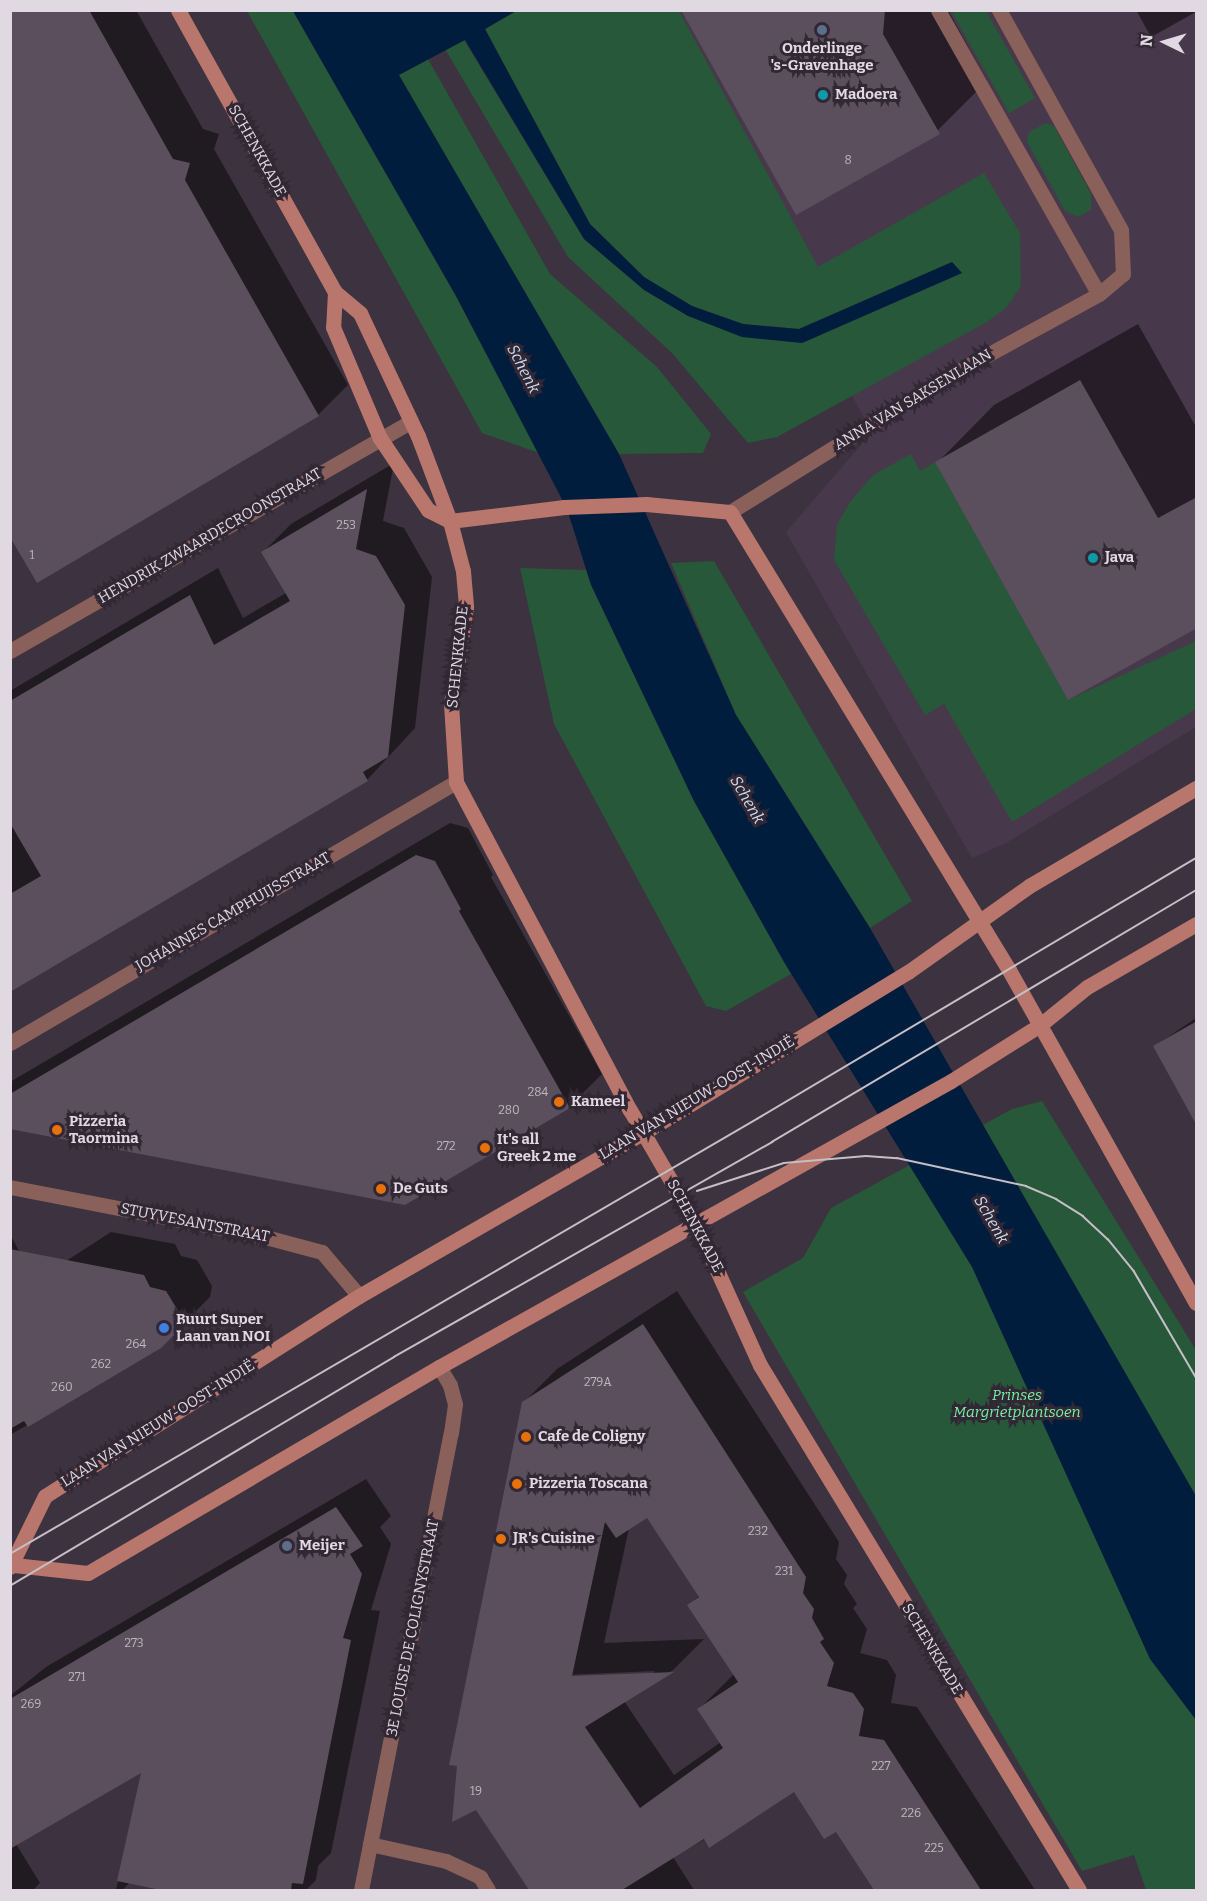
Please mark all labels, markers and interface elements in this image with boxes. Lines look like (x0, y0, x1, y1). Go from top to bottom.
north arrow (1135, 12, 1195, 72)
marker: Onderlinge 's-Gravenhage (815, 23, 829, 37)
text: N (1137, 33, 1157, 47)
place label: Onderlinge 's-Gravenhage (771, 39, 873, 74)
place label: Madoera (835, 86, 897, 104)
marker: Madoera (816, 88, 830, 102)
street label: SCHENKKADE (224, 102, 290, 200)
house number: 8 (844, 154, 852, 168)
water label: Schenk (503, 341, 543, 397)
street label: ANNA VAN SAKSENLAAN (831, 346, 995, 454)
street label: HENDRIK ZWAARDECROONSTRAAT (95, 465, 325, 607)
house number: 253 (336, 519, 356, 533)
house number: 1 (30, 549, 34, 563)
place label: Java (1105, 549, 1134, 567)
marker: Java (1086, 551, 1100, 565)
street label: SCHENKKADE (444, 605, 472, 709)
water label: Schenk (726, 773, 768, 827)
street label: JOHANNES CAMPHUIJSSTRAAT (132, 849, 334, 975)
street label: LAAN VAN NIEUW-OOST-INDIË (596, 1032, 798, 1164)
house number: 284 (528, 1086, 548, 1100)
place label: Kameel (571, 1093, 625, 1111)
marker: Kameel (552, 1095, 566, 1109)
house number: 280 (498, 1104, 520, 1118)
place label: Pizzeria Taormina (69, 1112, 139, 1147)
marker: Pizzeria Taormina (50, 1123, 64, 1137)
place label: It's all Greek 2 me (497, 1130, 576, 1165)
house number: 272 (437, 1140, 455, 1154)
marker: It's all Greek 2 me (478, 1141, 492, 1155)
street label: SCHENKKADE (663, 1176, 727, 1276)
place label: De Guts (393, 1180, 448, 1198)
marker: De Guts (374, 1182, 388, 1196)
water label: Schenk (970, 1193, 1012, 1247)
street label: STUYVESANTSTRAAT (119, 1200, 271, 1246)
place label: Buurt Super Laan van NOI (176, 1310, 270, 1345)
marker: Buurt Super Laan van NOI (157, 1321, 171, 1335)
house number: 264 (126, 1338, 146, 1352)
street label: LAAN VAN NIEUW-OOST-INDIË (58, 1357, 258, 1491)
house number: 262 (91, 1358, 111, 1372)
house number: 279A (584, 1376, 612, 1390)
house number: 260 (51, 1381, 73, 1395)
park label: Prinses Margrietplantsoen (953, 1386, 1081, 1421)
place label: Cafe de Coligny (538, 1428, 645, 1446)
marker: Cafe de Coligny (519, 1430, 533, 1444)
place label: Pizzeria Toscana (529, 1475, 648, 1493)
marker: Pizzeria Toscana (510, 1477, 524, 1491)
street label: 3E LOUISE DE COLIGNYSTRAAT (383, 1518, 443, 1738)
house number: 232 (748, 1525, 768, 1539)
place label: JR's Cuisine (513, 1530, 595, 1548)
marker: JR's Cuisine (494, 1532, 508, 1546)
place label: Meijer (299, 1537, 345, 1555)
marker: Meijer (280, 1539, 294, 1553)
house number: 231 (775, 1565, 793, 1579)
street label: SCHENKKADE (898, 1600, 966, 1698)
house number: 273 (124, 1637, 144, 1651)
house number: 271 (68, 1671, 86, 1685)
house number: 269 (21, 1698, 41, 1712)
house number: 227 (872, 1760, 890, 1774)
house number: 19 (470, 1785, 482, 1799)
house number: 226 (901, 1807, 921, 1821)
house number: 225 (924, 1842, 944, 1856)

